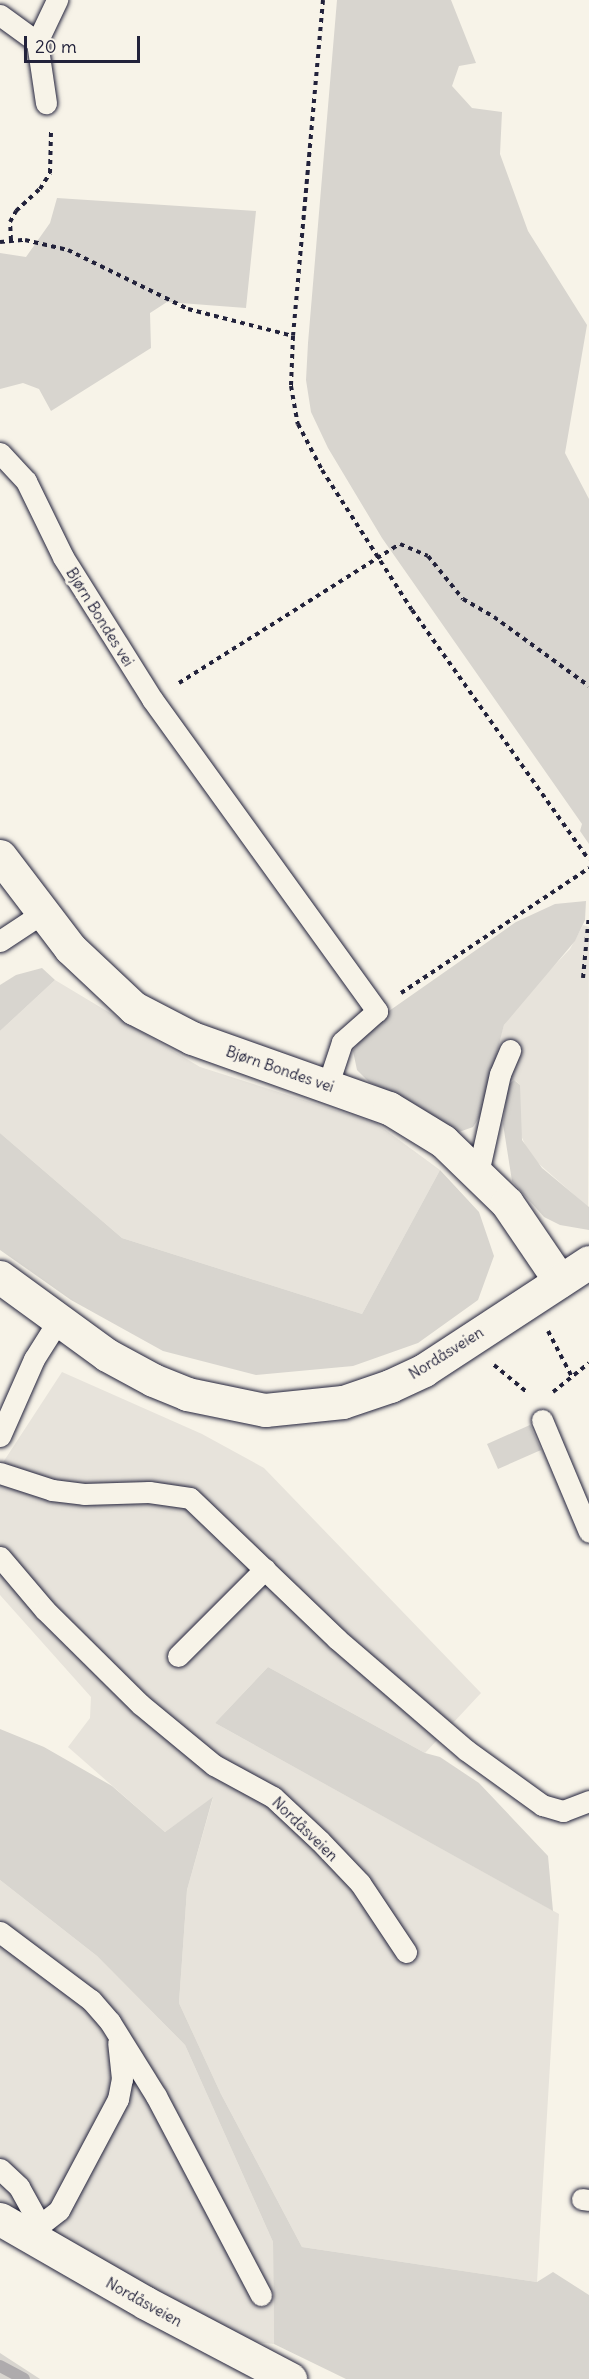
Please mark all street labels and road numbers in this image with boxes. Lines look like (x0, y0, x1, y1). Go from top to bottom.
street label: Bjørn Bondes vei (62, 564, 138, 670)
street label: Bjørn Bondes vei (224, 1042, 336, 1096)
street label: Nordåsveien (405, 1323, 487, 1383)
street label: Nordåsveien (268, 1793, 342, 1865)
street label: Nordåsveien (103, 2274, 185, 2330)

